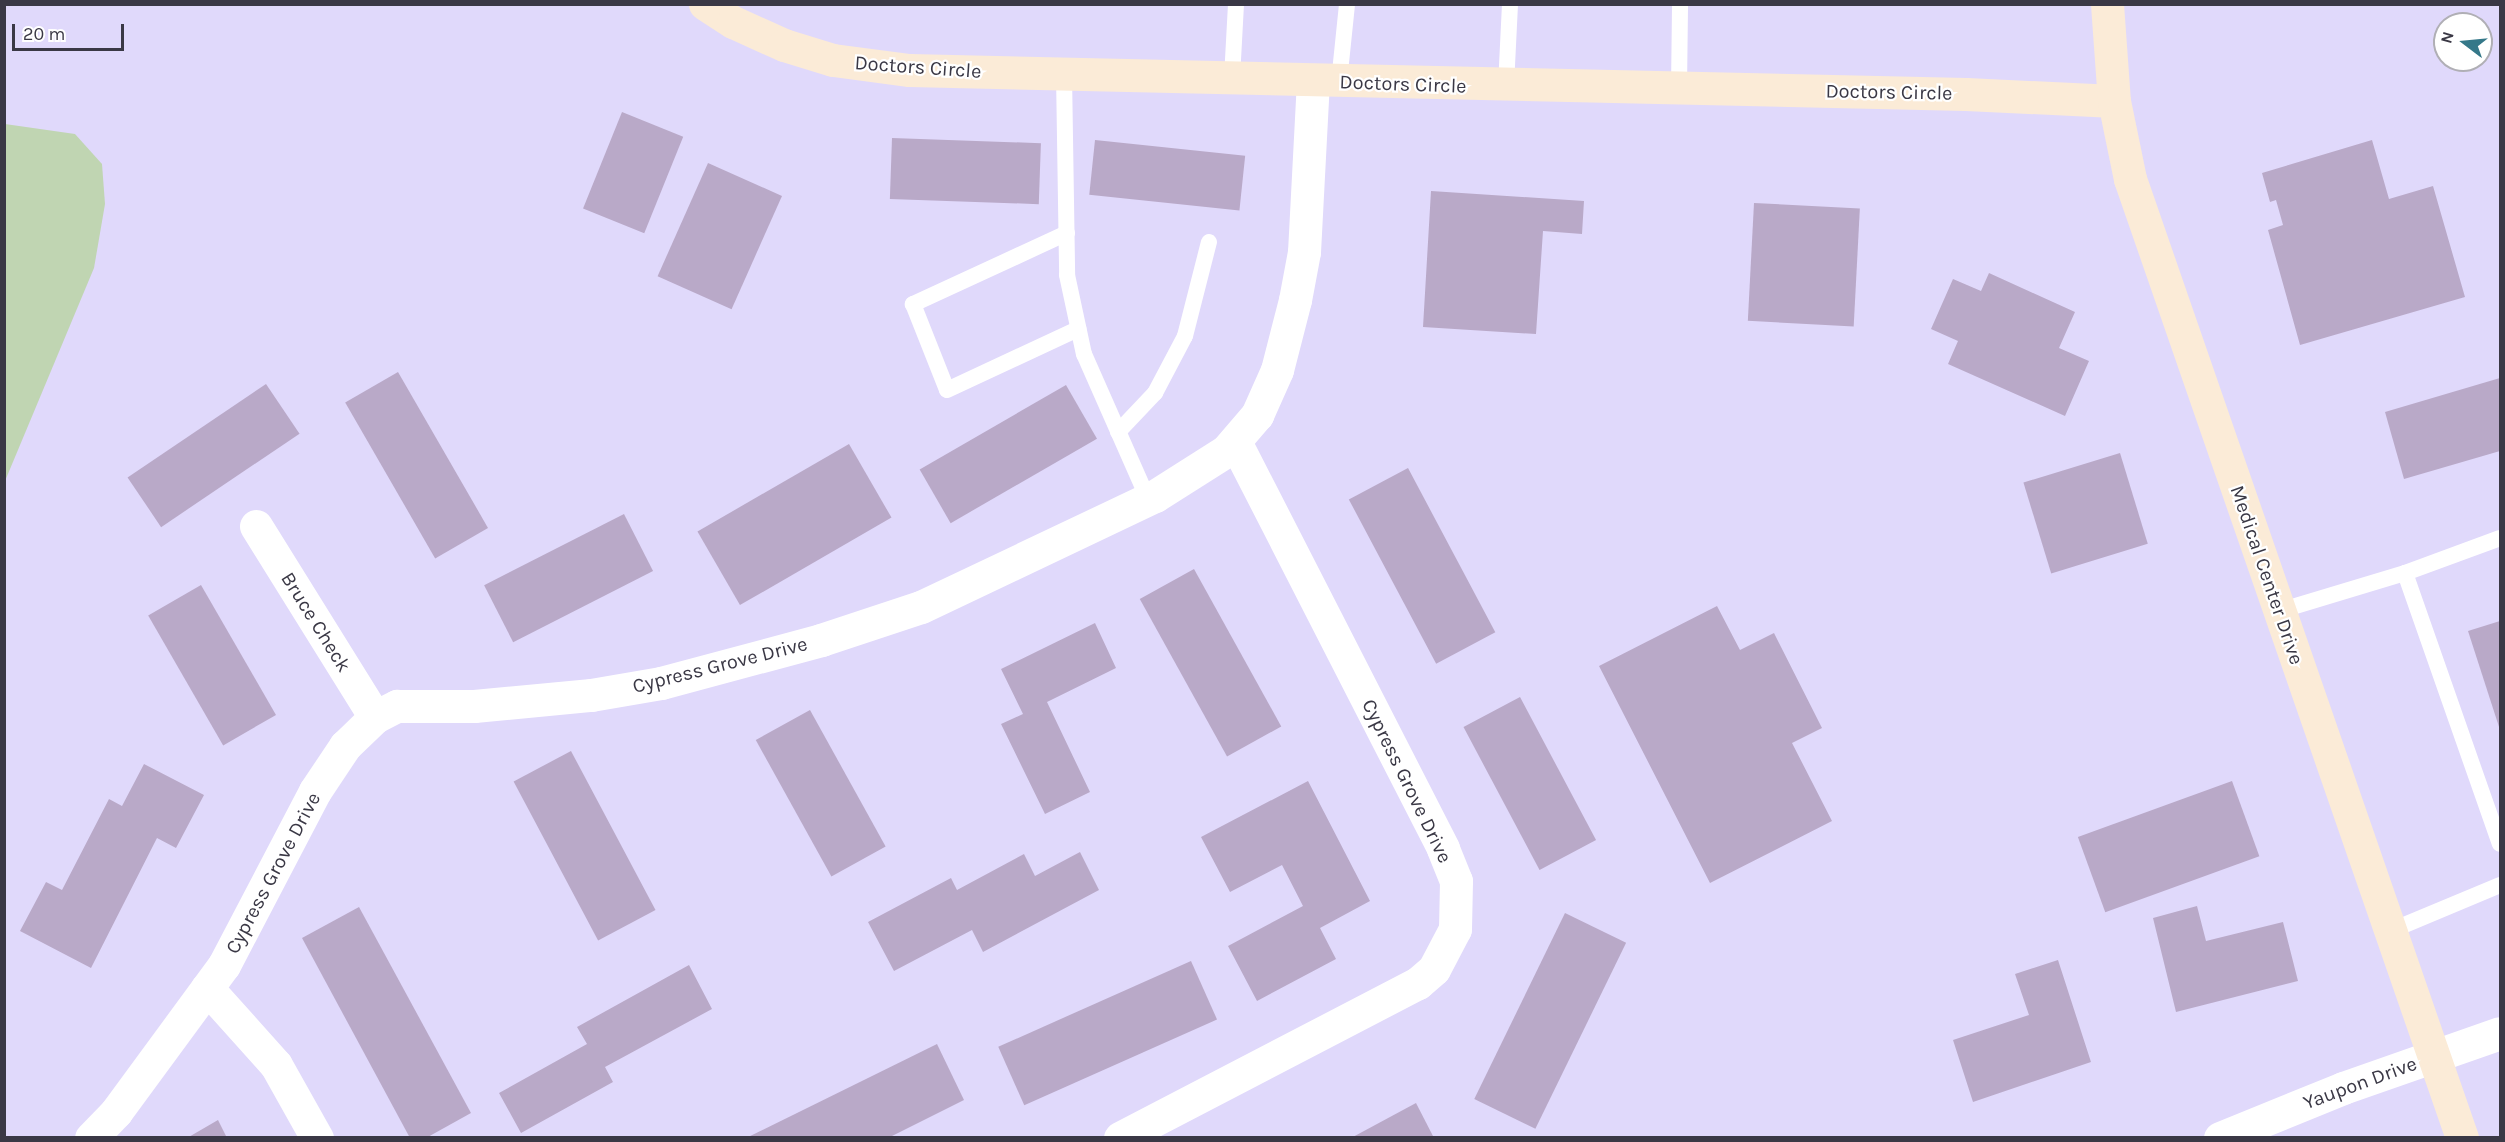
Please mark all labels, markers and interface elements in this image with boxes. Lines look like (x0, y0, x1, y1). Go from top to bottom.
scale bar (15, 12, 128, 50)
north arrow (2433, 12, 2493, 72)
text: 20 m (23, 23, 65, 45)
text: N (2436, 29, 2458, 46)
street label: Doctors Circle (854, 51, 982, 83)
street label: Doctors Circle (1339, 70, 1467, 98)
street label: Doctors Circle (1825, 79, 1953, 105)
street label: Medical Center Drive (2225, 482, 2309, 668)
street label: Bruce Check (276, 568, 356, 676)
street label: Cypress Grove Drive (630, 632, 810, 698)
street label: Cypress Grove Drive (1357, 695, 1457, 867)
street label: Cypress Grove Drive (220, 788, 326, 958)
street label: Yaupon Drive (2300, 1051, 2420, 1115)

